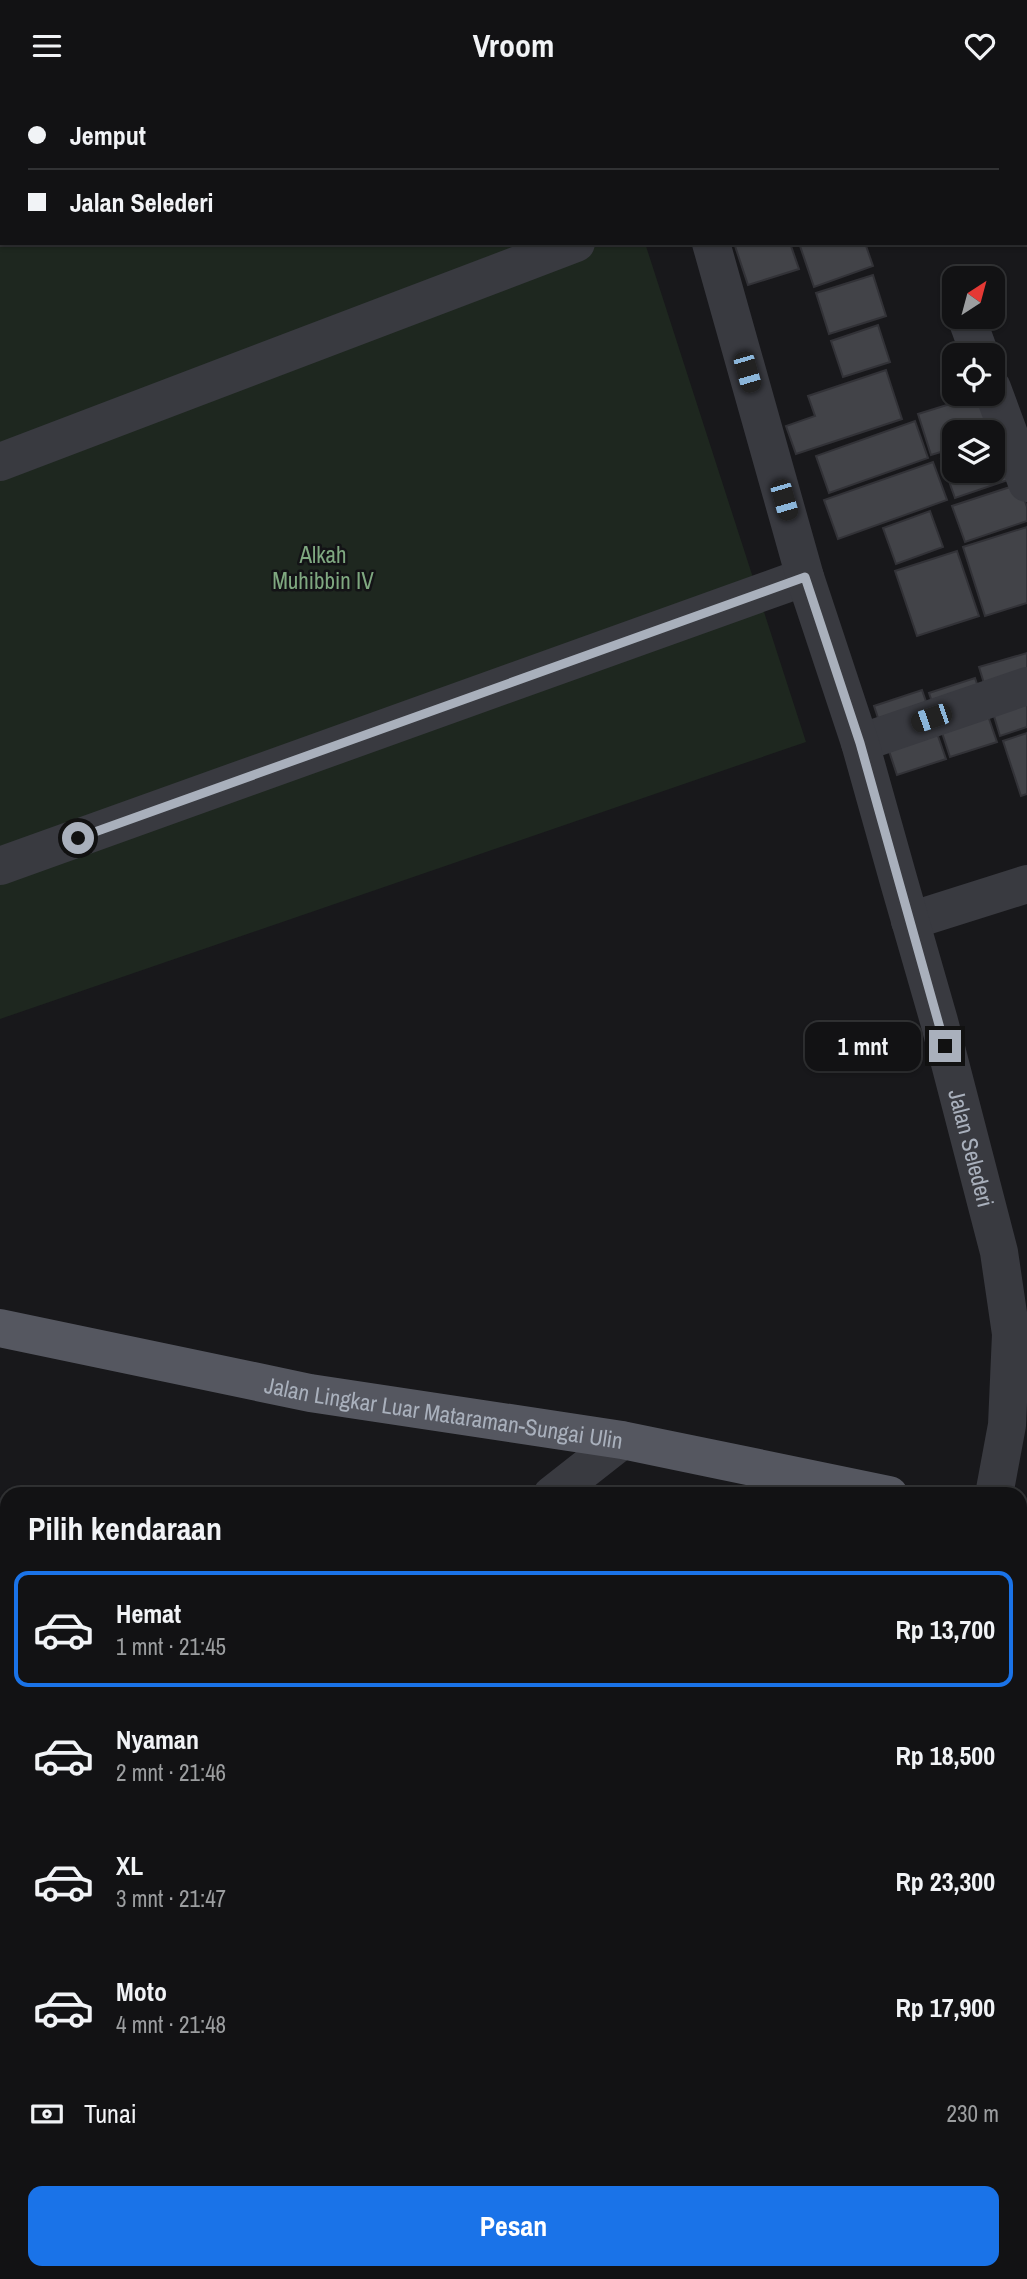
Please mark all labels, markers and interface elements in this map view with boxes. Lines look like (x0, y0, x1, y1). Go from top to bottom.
text: Vroom (473, 24, 554, 67)
icon: menu (28, 27, 66, 65)
icon: heart (961, 27, 999, 65)
text: Jemput (70, 118, 146, 153)
text: Jalan Selederi (70, 185, 213, 220)
north arrow (942, 266, 1004, 329)
map controls (942, 266, 1005, 483)
button: locate (942, 343, 1005, 406)
car (732, 349, 763, 395)
button: layers (942, 420, 1005, 483)
car (769, 477, 800, 523)
park label: Alkah Muhibbin IV (272, 539, 374, 596)
car (908, 701, 955, 735)
route start (62, 822, 94, 854)
callout: 1 mnt (805, 1021, 920, 1070)
route end (929, 1030, 961, 1062)
text: 1 mnt (838, 1031, 888, 1062)
street label: Jalan Selederi (942, 1086, 1002, 1210)
street label: Jalan Lingkar Luar Mataraman-Sungai Ulin (262, 1368, 625, 1455)
text: Pilih kendaraan (28, 1507, 222, 1550)
text: Hemat (116, 1596, 181, 1631)
icon: car (32, 1598, 95, 1661)
text: Rp 13,700 (895, 1612, 995, 1647)
text: 1 mnt · 21:45 (116, 1631, 226, 1662)
text: Nyaman (116, 1722, 199, 1757)
icon: car (32, 1724, 95, 1787)
text: Rp 18,500 (895, 1738, 995, 1773)
text: 2 mnt · 21:46 (116, 1757, 226, 1788)
text: XL (116, 1848, 143, 1883)
icon: car (32, 1850, 95, 1913)
text: Rp 23,300 (895, 1864, 995, 1899)
text: 3 mnt · 21:47 (116, 1883, 226, 1914)
text: Moto (116, 1974, 167, 2009)
icon: car (32, 1976, 95, 2039)
text: Rp 17,900 (895, 1990, 995, 2025)
text: 4 mnt · 21:48 (116, 2009, 226, 2040)
icon: cash (28, 2095, 66, 2133)
text: Tunai (84, 2096, 137, 2131)
text: 230 m (947, 2098, 999, 2129)
button: Pesan (28, 2186, 999, 2266)

